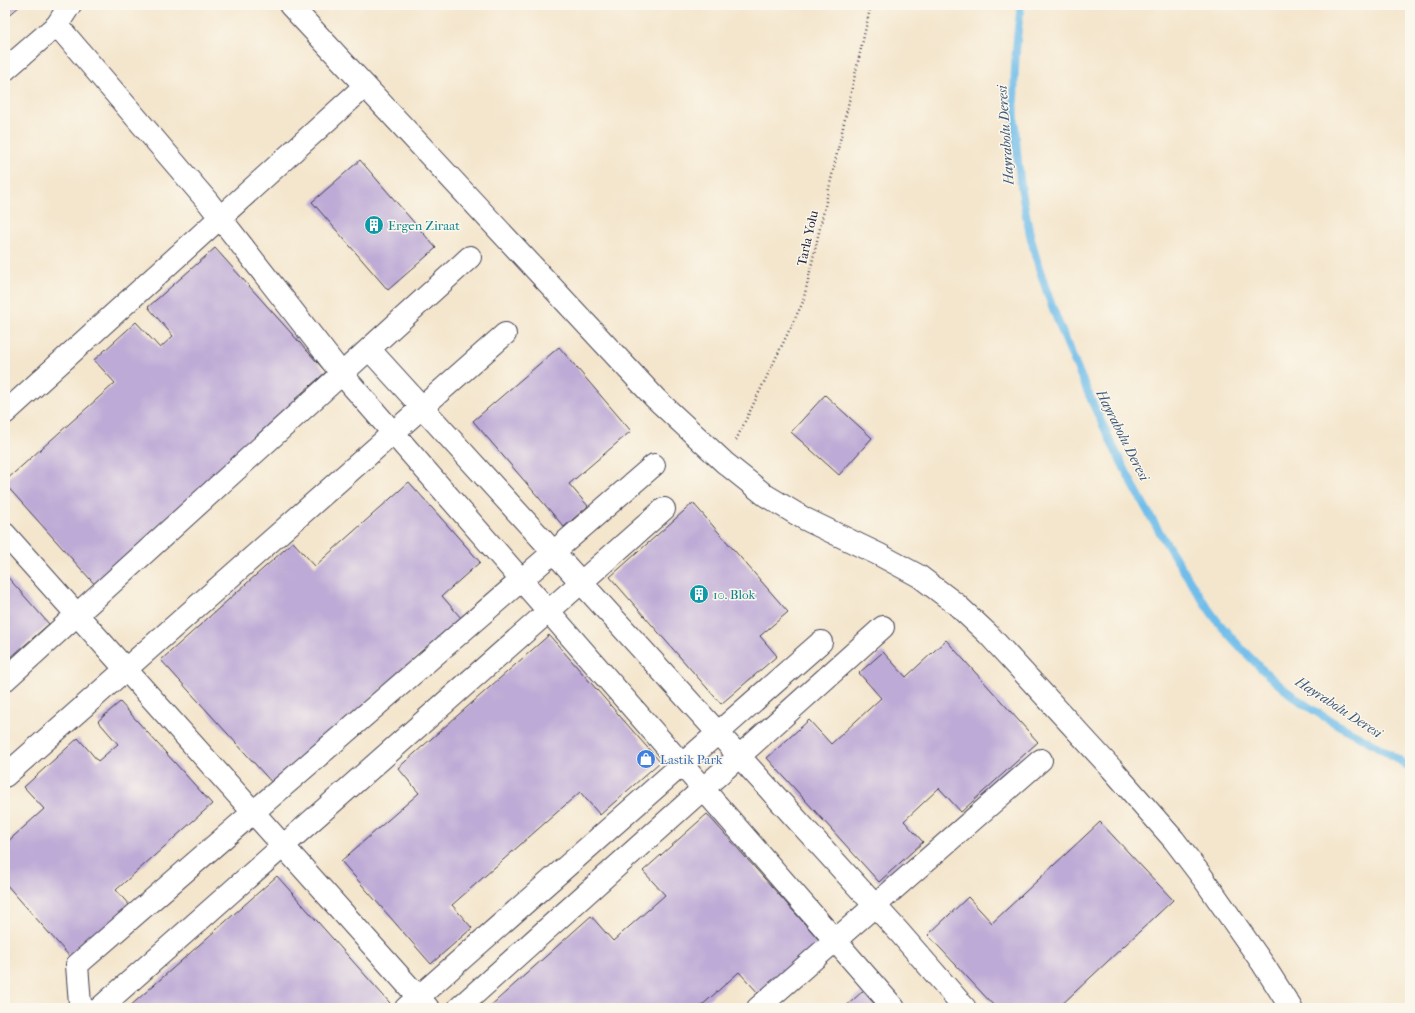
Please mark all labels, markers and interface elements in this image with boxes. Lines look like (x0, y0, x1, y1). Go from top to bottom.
water label: Hayrabolu Deresi (993, 84, 1018, 186)
street label: Tarla Yolu (794, 208, 821, 267)
building icon: Ergen Ziraat (363, 214, 385, 236)
place label: Ergen Ziraat (388, 218, 460, 233)
water label: Hayrabolu Deresi (1092, 386, 1153, 484)
building icon: 10. Blok (688, 583, 710, 605)
place label: 10. Blok (713, 587, 755, 602)
water label: Hayrabolu Deresi (1291, 673, 1386, 742)
shop icon: Lastik Park (635, 748, 657, 770)
place label: Lastik Park (660, 752, 723, 767)

